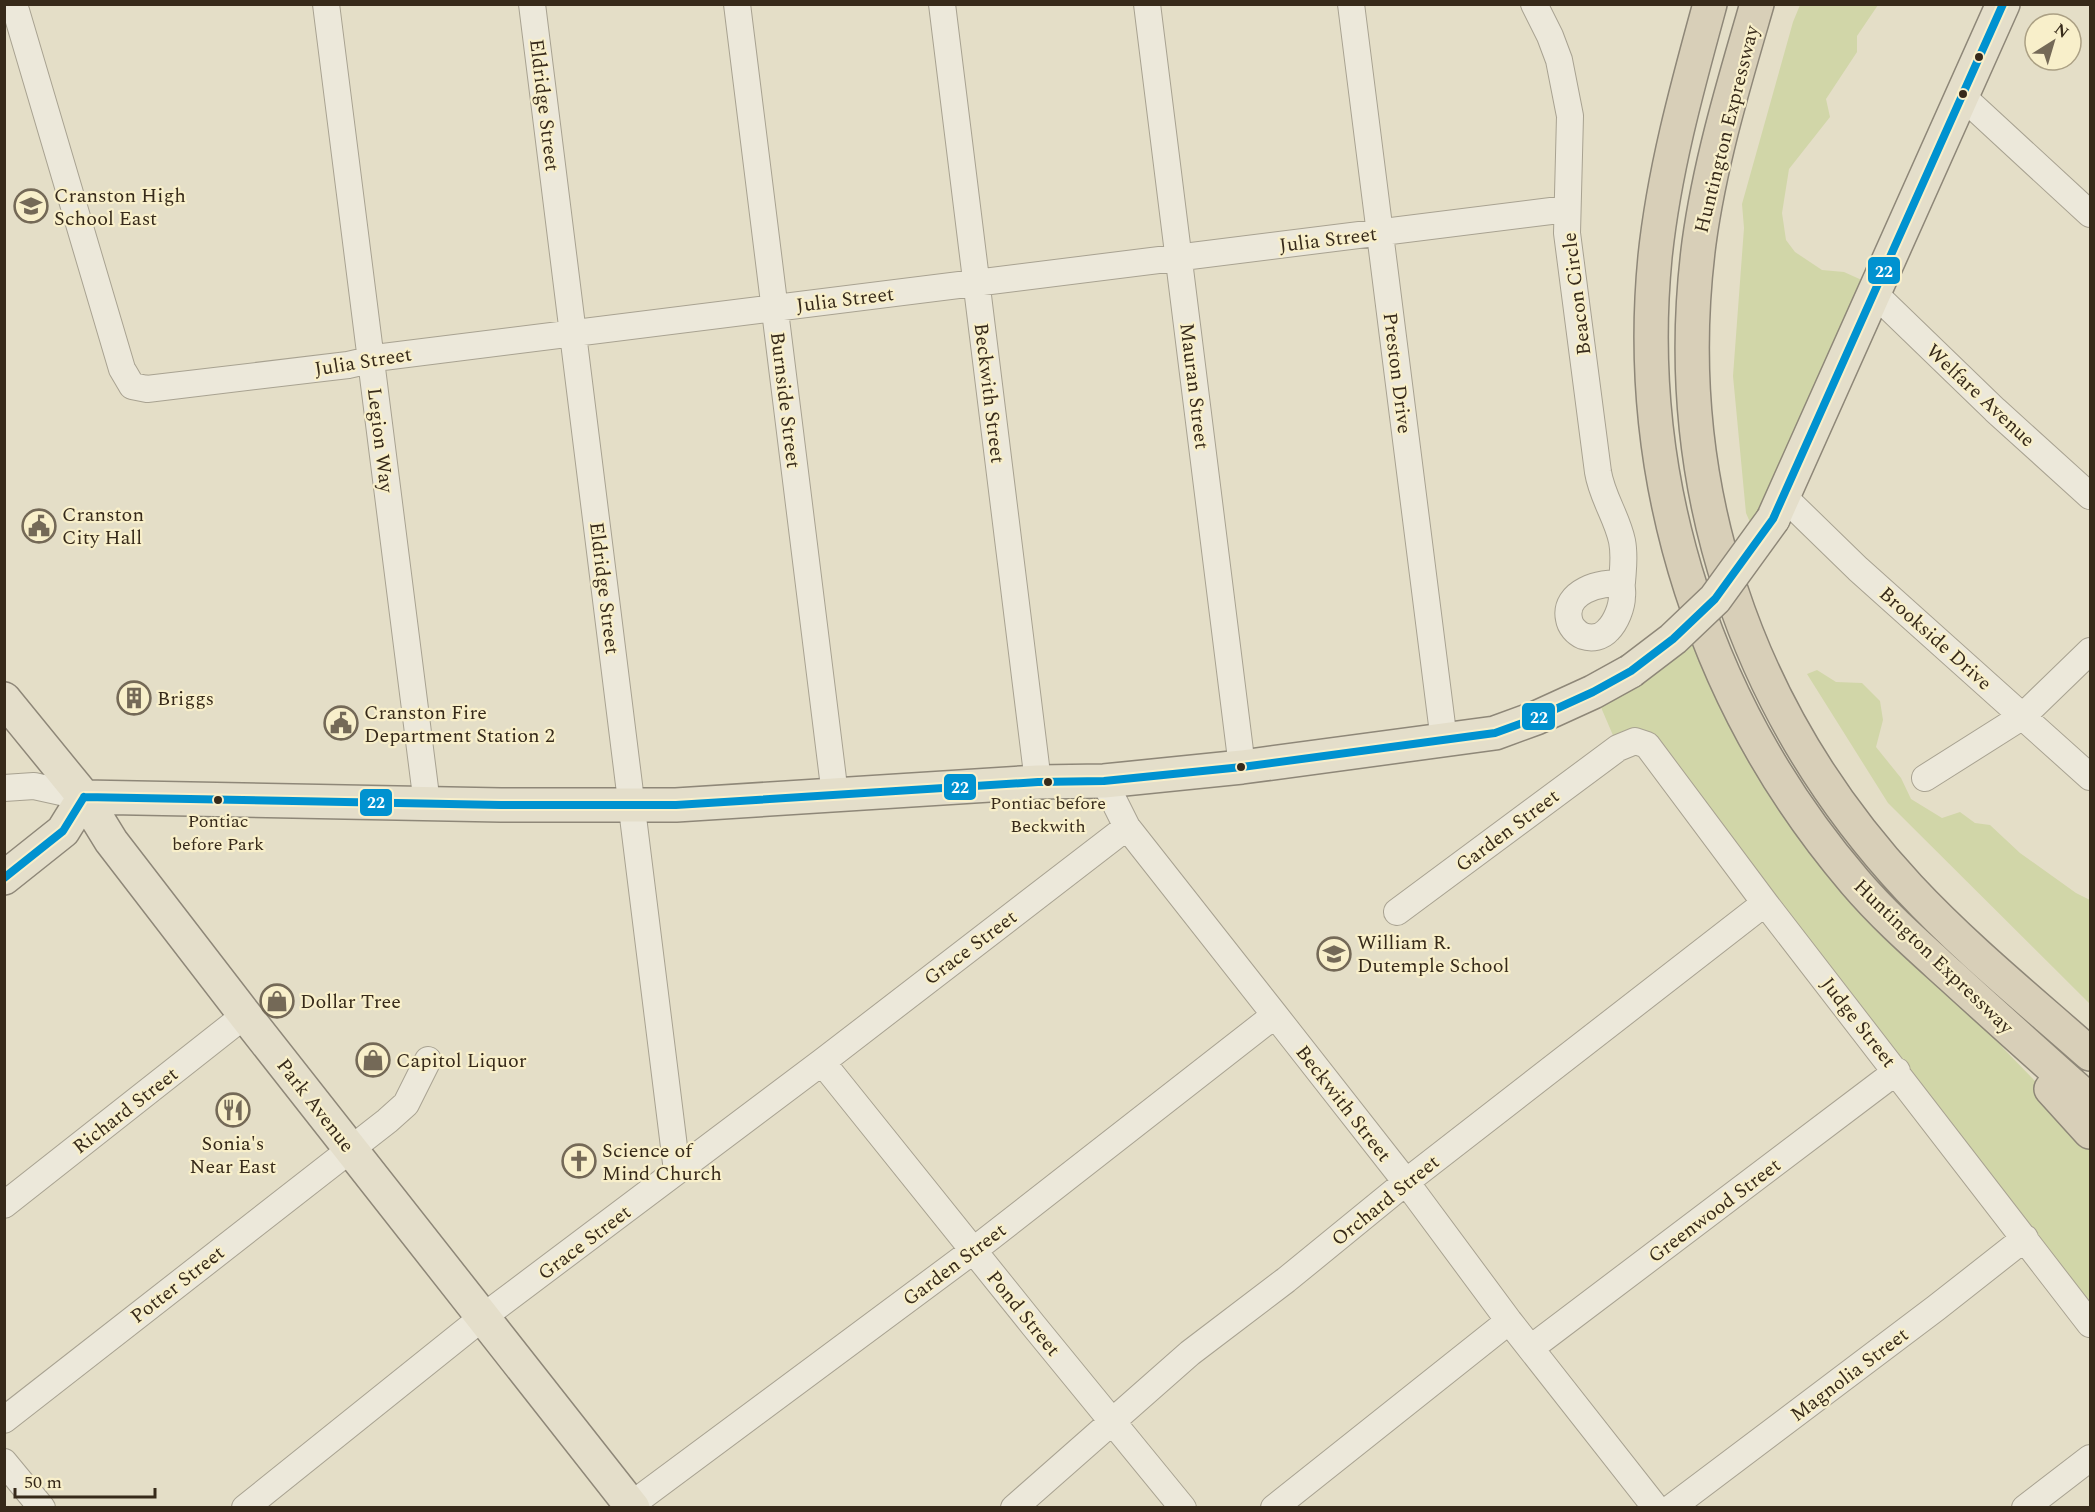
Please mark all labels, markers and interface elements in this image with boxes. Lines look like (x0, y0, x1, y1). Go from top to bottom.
north arrow (2023, 12, 2083, 72)
text: N (2049, 17, 2074, 44)
street label: Huntington Expressway (1687, 21, 1768, 236)
street label: Eldridge Street (521, 37, 567, 173)
unlabelled marker (1973, 51, 1985, 63)
unlabelled marker (1957, 88, 1969, 100)
place label: Cranston High School East (54, 181, 186, 234)
school or university icon: Cranston High School East (13, 188, 49, 224)
street label: Julia Street (1278, 219, 1379, 261)
street label: Beacon Circle (1555, 231, 1599, 357)
line badge: 22 (1867, 256, 1901, 285)
text: 22 (1875, 260, 1893, 284)
street label: Julia Street (795, 279, 896, 321)
street label: Preston Drive (1375, 311, 1419, 436)
street label: Beckwith Street (966, 321, 1013, 465)
street label: Mauran Street (1171, 321, 1217, 451)
street label: Burnside Street (762, 330, 808, 470)
street label: Welfare Avenue (1919, 337, 2042, 454)
street label: Julia Street (312, 339, 414, 384)
street label: Legion Way (359, 386, 401, 496)
place label: Cranston City Hall (62, 500, 144, 553)
public building icon: Cranston City Hall (21, 508, 57, 544)
street label: Eldridge Street (581, 520, 627, 656)
street label: Brookside Drive (1872, 580, 1999, 698)
building icon: Briggs (116, 680, 152, 716)
place label: Briggs (157, 684, 214, 714)
place label: Cranston Fire Department Station 2 (364, 698, 555, 751)
line badge: 22 (1521, 702, 1556, 731)
public building icon: Cranston Fire Department Station 2 (323, 705, 359, 741)
text: 22 (1530, 706, 1548, 730)
unlabelled marker (1235, 761, 1247, 773)
line badge: 22 (943, 773, 977, 801)
text: 22 (951, 776, 969, 800)
marker: Pontiac before Beckwith (1042, 776, 1054, 788)
street label: Garden Street (1449, 782, 1566, 880)
line badge: 22 (359, 788, 393, 817)
place label: Pontiac before Beckwith (990, 790, 1106, 840)
text: 22 (367, 791, 385, 815)
marker: Pontiac before Park (212, 794, 224, 806)
place label: Pontiac before Park (172, 808, 264, 858)
street label: Huntington Expressway (1846, 872, 2021, 1042)
street label: Grace Street (918, 903, 1024, 993)
place label: William R. Dutemple School (1357, 928, 1509, 981)
school or university icon: William R. Dutemple School (1316, 936, 1352, 972)
street label: Judge Street (1813, 971, 1903, 1074)
shop icon: Dollar Tree (259, 983, 295, 1019)
place label: Dollar Tree (300, 987, 401, 1017)
street label: Beckwith Street (1288, 1039, 1399, 1169)
shop icon: Capitol Liquor (355, 1042, 391, 1078)
place label: Capitol Liquor (396, 1046, 527, 1076)
street label: Park Avenue (269, 1052, 362, 1159)
street label: Richard Street (66, 1060, 185, 1162)
restaurant icon: Sonia's Near East (215, 1092, 251, 1128)
place label: Sonia's Near East (190, 1129, 276, 1182)
place label: Science of Mind Church (602, 1136, 722, 1189)
church icon: Science of Mind Church (561, 1143, 597, 1179)
street label: Orchard Street (1325, 1148, 1446, 1254)
street label: Greenwood Street (1642, 1151, 1787, 1271)
street label: Grace Street (532, 1198, 638, 1288)
street label: Garden Street (896, 1216, 1013, 1314)
street label: Potter Street (124, 1238, 231, 1331)
street label: Pond Street (979, 1264, 1067, 1363)
street label: Magnolia Street (1784, 1320, 1915, 1429)
scale bar (15, 1461, 154, 1499)
text: 50 m (24, 1469, 62, 1496)

